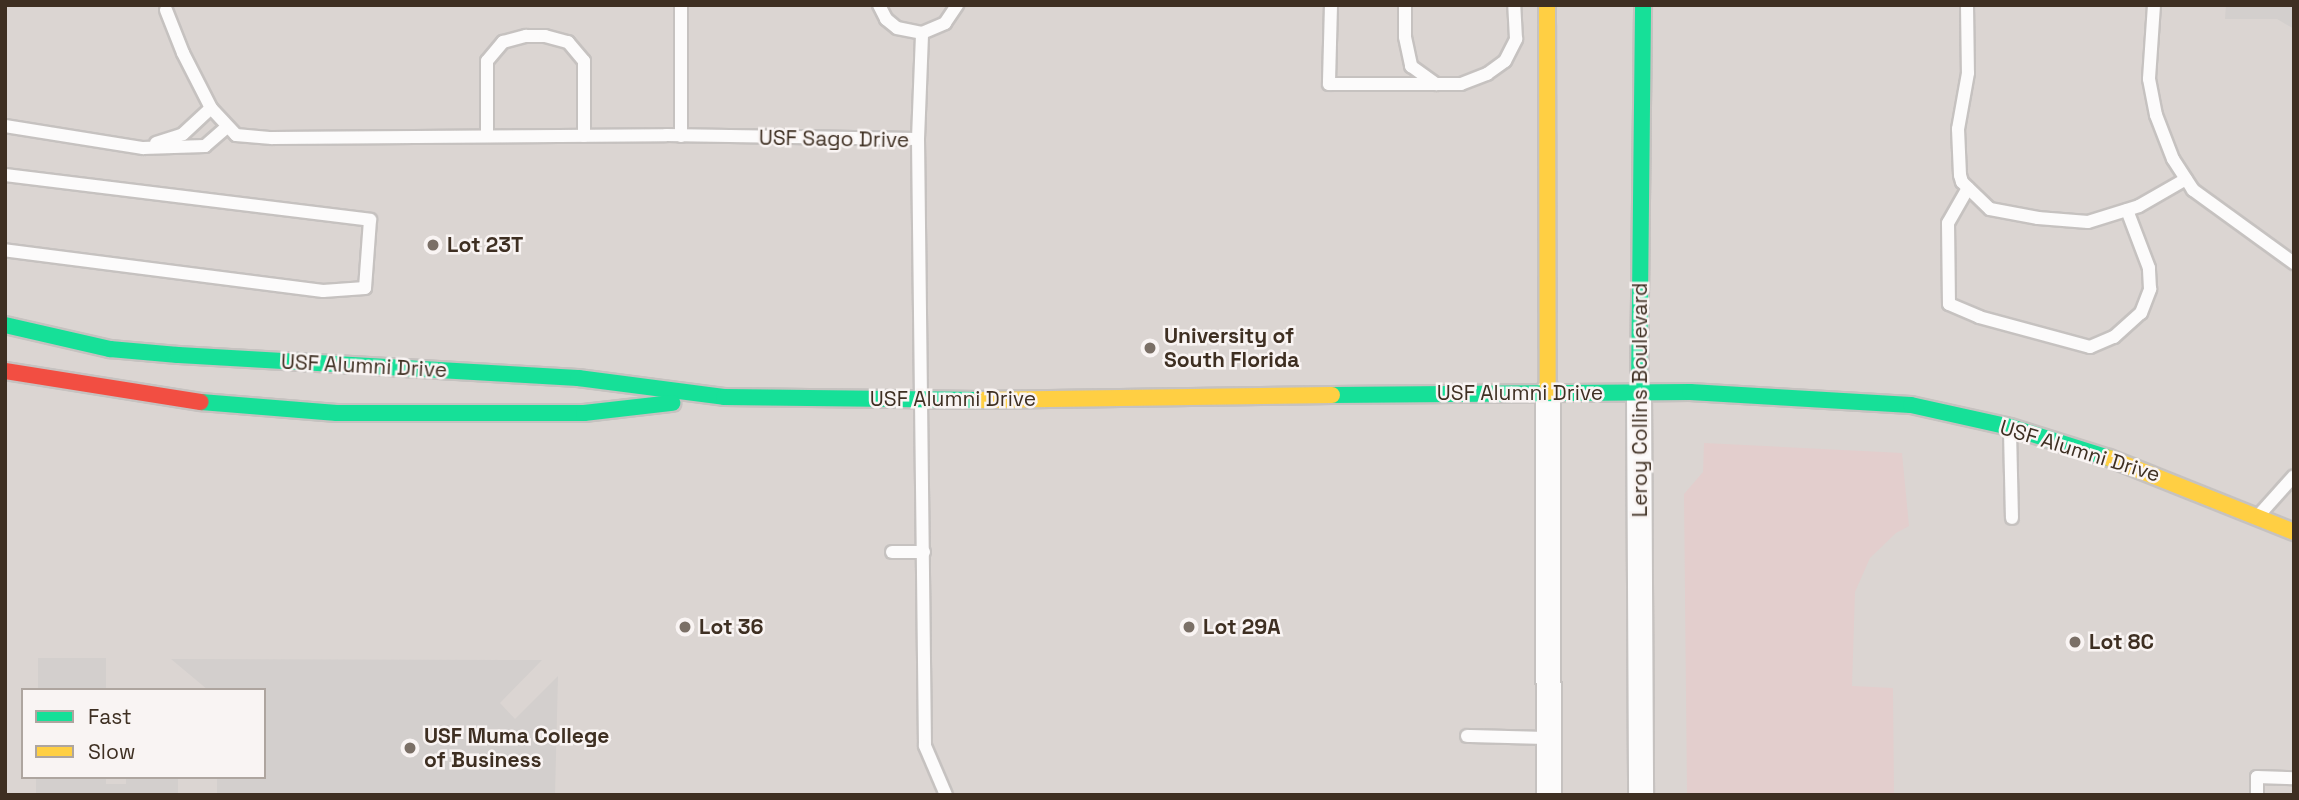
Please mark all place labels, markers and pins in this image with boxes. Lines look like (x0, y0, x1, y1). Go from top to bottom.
place label: Lot 23T (447, 232, 523, 258)
marker: Lot 23T (425, 237, 441, 253)
place label: University of South Florida (1164, 323, 1299, 373)
marker: University of South Florida (1142, 340, 1158, 356)
place label: Lot 36 (699, 614, 764, 640)
place label: Lot 29A (1203, 614, 1280, 640)
marker: Lot 36 (677, 619, 693, 635)
marker: Lot 29A (1181, 619, 1197, 635)
place label: Lot 8C (2089, 629, 2154, 655)
marker: Lot 8C (2067, 634, 2083, 650)
place label: USF Muma College of Business (424, 723, 609, 773)
marker: USF Muma College of Business (402, 740, 418, 756)

